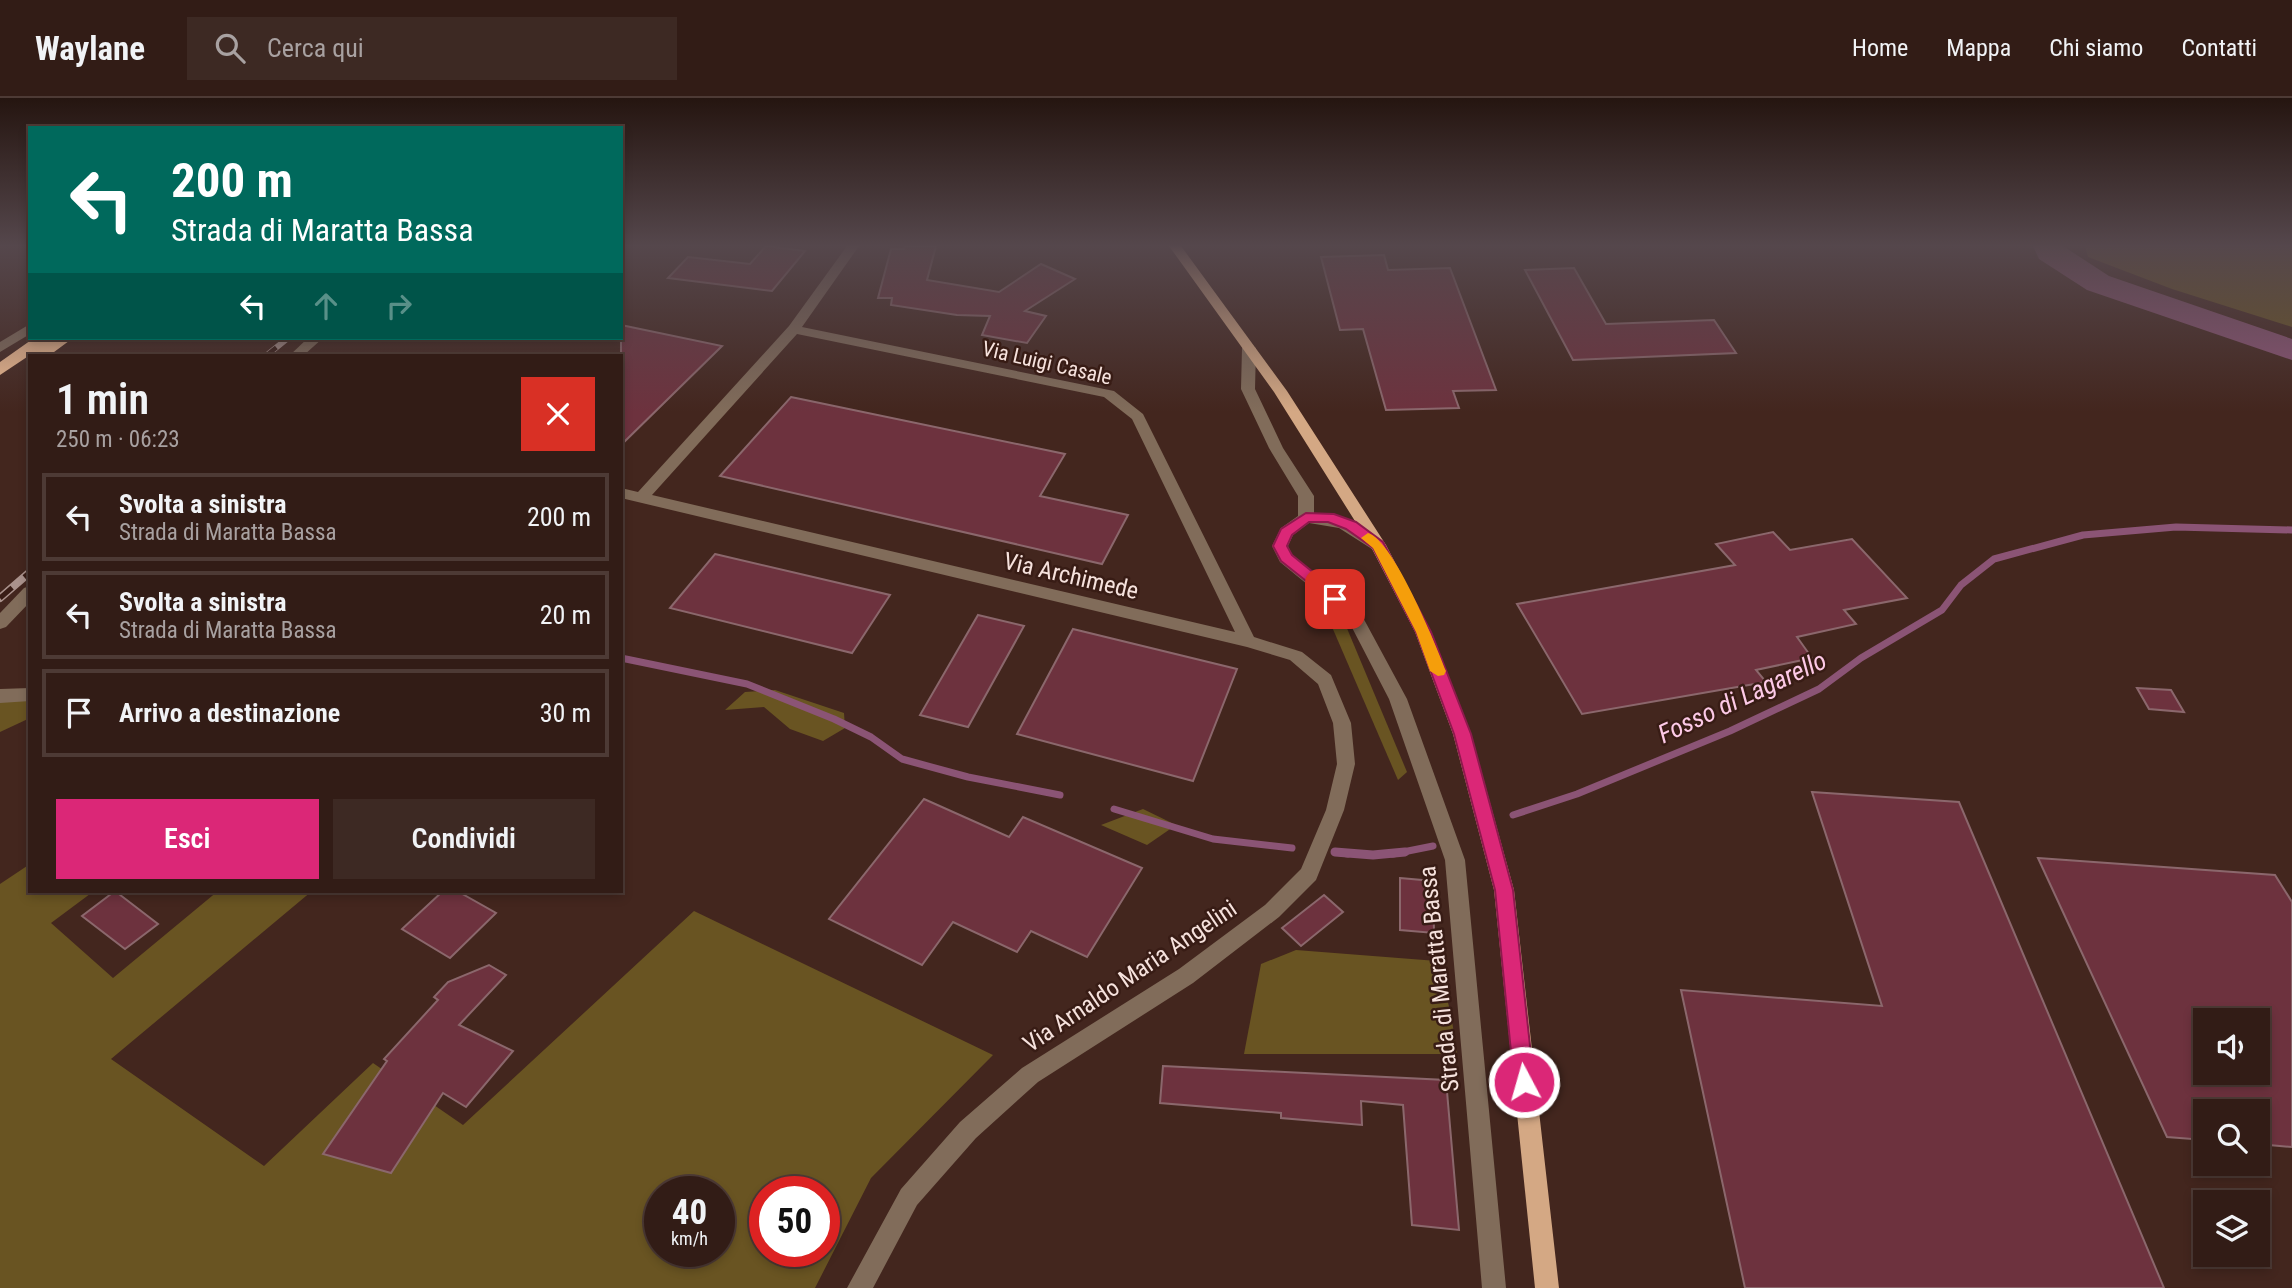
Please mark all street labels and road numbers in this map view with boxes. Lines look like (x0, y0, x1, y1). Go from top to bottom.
street label: Via Luigi Casale (980, 336, 1114, 390)
street label: Via Archimede (1001, 547, 1141, 605)
street label: Strada di Maratta Bassa (1413, 865, 1465, 1093)
street label: Via Arnaldo Maria Angelini (1018, 894, 1242, 1058)

